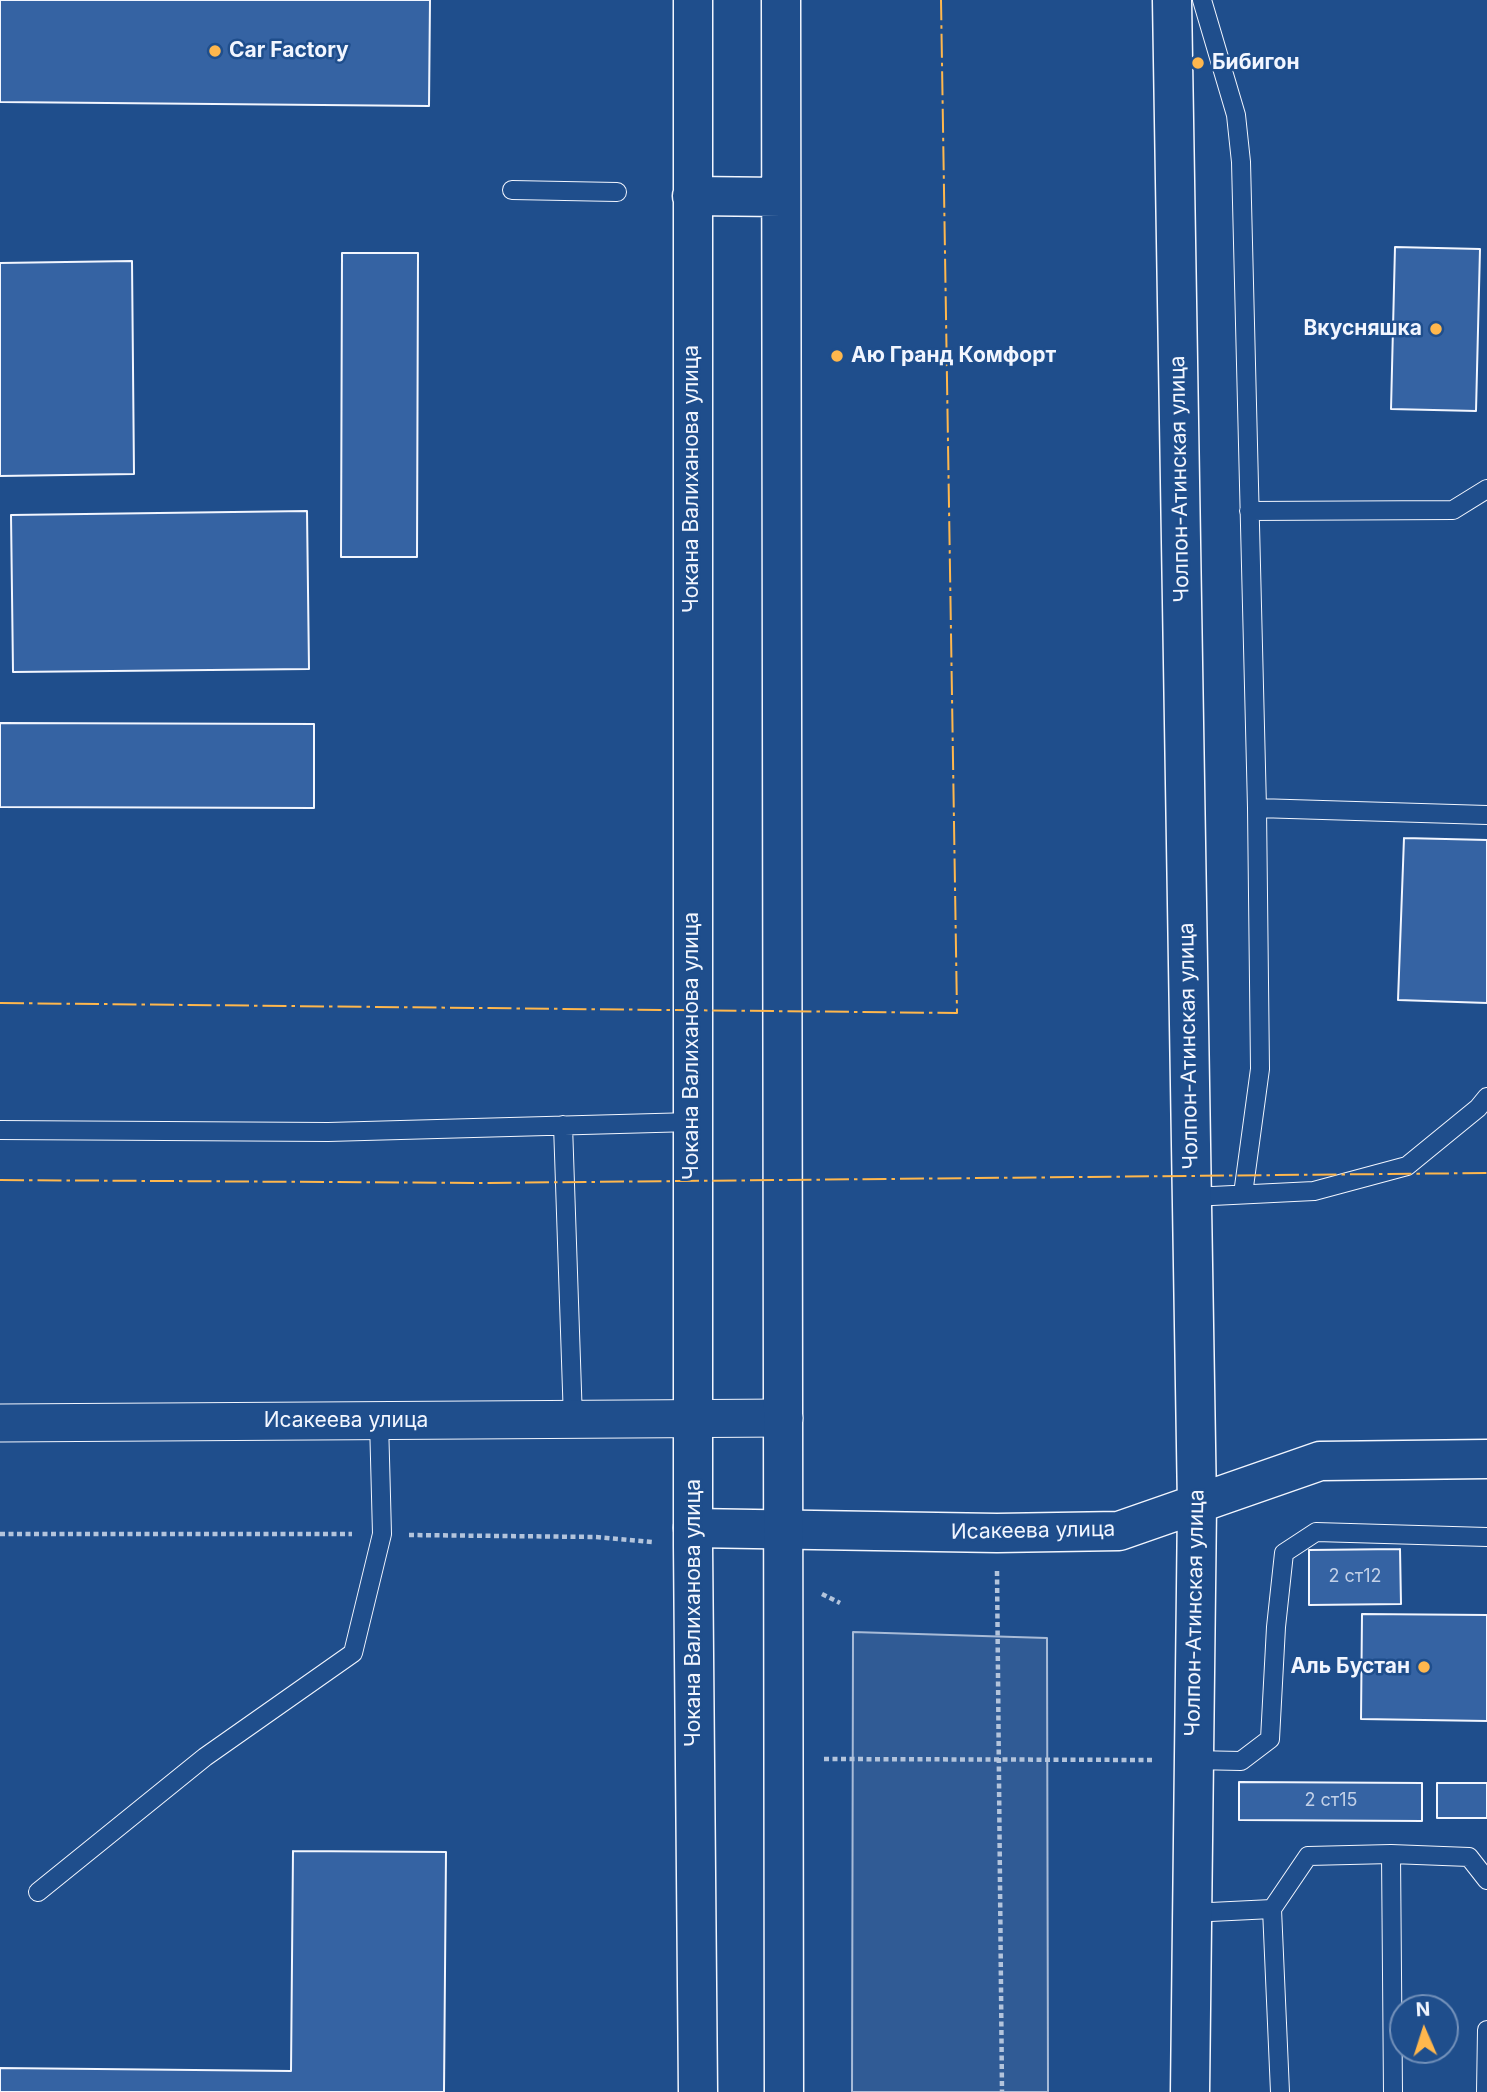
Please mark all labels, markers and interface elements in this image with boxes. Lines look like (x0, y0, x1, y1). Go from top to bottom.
place label: Car Factory (229, 38, 349, 64)
marker: Car Factory (207, 43, 223, 59)
place label: Бибигон (1212, 50, 1299, 76)
marker: Бибигон (1190, 55, 1206, 71)
place label: Вкусняшка (1303, 316, 1422, 342)
marker: Вкусняшка (1428, 321, 1444, 337)
place label: Аю Гранд Комфорт (851, 343, 1056, 369)
street label: Чокана Валиханова улица (679, 345, 705, 613)
marker: Аю Гранд Комфорт (829, 348, 845, 364)
street label: Чолпон-Атинская улица (1165, 355, 1195, 603)
street label: Чокана Валиханова улица (679, 912, 705, 1180)
street label: Чолпон-Атинская улица (1174, 922, 1204, 1170)
street label: Исакеева улица (264, 1408, 428, 1434)
street label: Чокана Валиханова улица (681, 1479, 707, 1747)
street label: Чолпон-Атинская улица (1180, 1489, 1210, 1737)
street label: Исакеева улица (951, 1517, 1115, 1545)
house number: 2 ст12 (1328, 1566, 1382, 1588)
place label: Аль Бустан (1290, 1654, 1410, 1680)
marker: Аль Бустан (1416, 1659, 1432, 1675)
house number: 2 ст15 (1305, 1790, 1357, 1812)
north arrow (1389, 1994, 1459, 2064)
text: N (1415, 1998, 1431, 2021)

